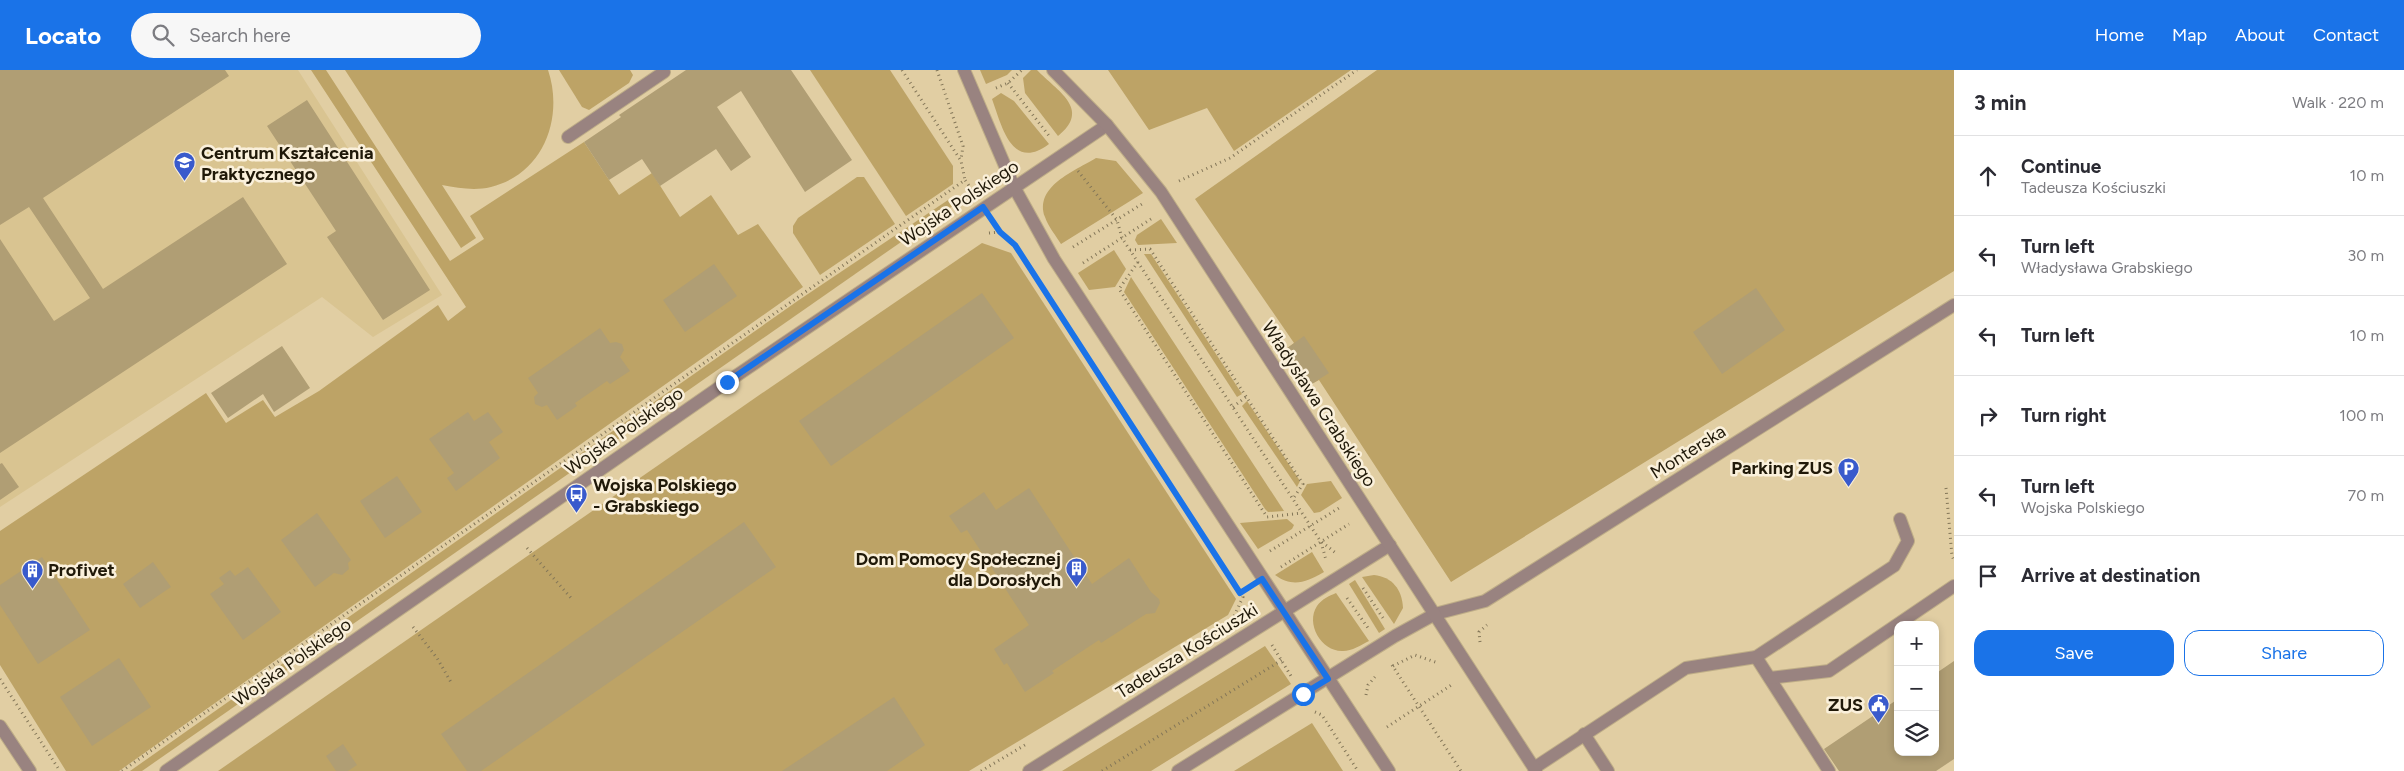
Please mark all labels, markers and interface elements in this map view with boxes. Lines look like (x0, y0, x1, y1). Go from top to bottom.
search box (131, 13, 481, 58)
text: Locato (25, 21, 101, 50)
icon: search (149, 21, 177, 49)
text: Search here (189, 24, 291, 47)
text: Home (2095, 24, 2144, 46)
text: Map (2172, 24, 2207, 46)
text: About (2235, 24, 2285, 46)
text: Contact (2313, 24, 2379, 46)
text: 3 min (1974, 90, 2026, 115)
text: Walk · 220 m (2292, 93, 2384, 112)
place label: Centrum Kształcenia Praktycznego (201, 142, 374, 185)
school or university icon: Centrum Kształcenia Praktycznego (173, 151, 197, 182)
street label: Wojska Polskiego (895, 155, 1023, 251)
text: Continue (2021, 155, 2101, 178)
icon: ahead (1974, 162, 2002, 190)
text: 10 m (2350, 166, 2384, 185)
text: Tadeusza Kościuszki (2021, 178, 2166, 197)
text: Turn left (2021, 235, 2095, 258)
icon: left (1974, 242, 2002, 270)
text: 30 m (2347, 246, 2384, 265)
text: Władysława Grabskiego (2021, 258, 2193, 277)
street label: Władysława Grabskiego (1257, 317, 1381, 491)
icon: left (1974, 322, 2002, 350)
text: Turn left (2021, 324, 2095, 347)
text: 10 m (2350, 326, 2384, 345)
route end (716, 371, 739, 394)
street label: Wojska Polskiego (561, 382, 687, 480)
icon: right (1974, 402, 2002, 430)
text: Turn right (2021, 404, 2107, 427)
text: 100 m (2339, 406, 2384, 425)
street label: Monterska (1646, 420, 1730, 484)
parking icon: Parking ZUS (1837, 456, 1861, 487)
place label: Parking ZUS (1731, 457, 1833, 479)
place label: Wojska Polskiego - Grabskiego (593, 474, 737, 517)
text: Turn left (2021, 475, 2095, 498)
icon: left (1974, 482, 2002, 510)
bus stop icon: Wojska Polskiego - Grabskiego (565, 483, 589, 514)
text: 70 m (2348, 486, 2384, 505)
text: Wojska Polskiego (2021, 498, 2145, 517)
place label: Dom Pomocy Społecznej dla Dorosłych (855, 548, 1061, 591)
building icon: Dom Pomocy Społecznej dla Dorosłych (1065, 557, 1089, 588)
building icon: Profivet (20, 558, 44, 589)
place label: Profivet (48, 559, 115, 581)
icon: arrive (1974, 562, 2002, 590)
text: Arrive at destination (2021, 564, 2200, 587)
street label: Tadeusza Kościuszki (1112, 598, 1262, 704)
street label: Wojska Polskiego (229, 613, 355, 711)
map controls (1894, 621, 1939, 756)
button: + (1894, 621, 1939, 666)
button: Save (1974, 630, 2174, 676)
button: Share (2184, 630, 2384, 676)
button: − (1894, 666, 1939, 711)
route start (1292, 683, 1315, 706)
public building icon: ZUS (1867, 693, 1891, 724)
place label: ZUS (1828, 694, 1863, 716)
button: layers (1894, 711, 1939, 756)

